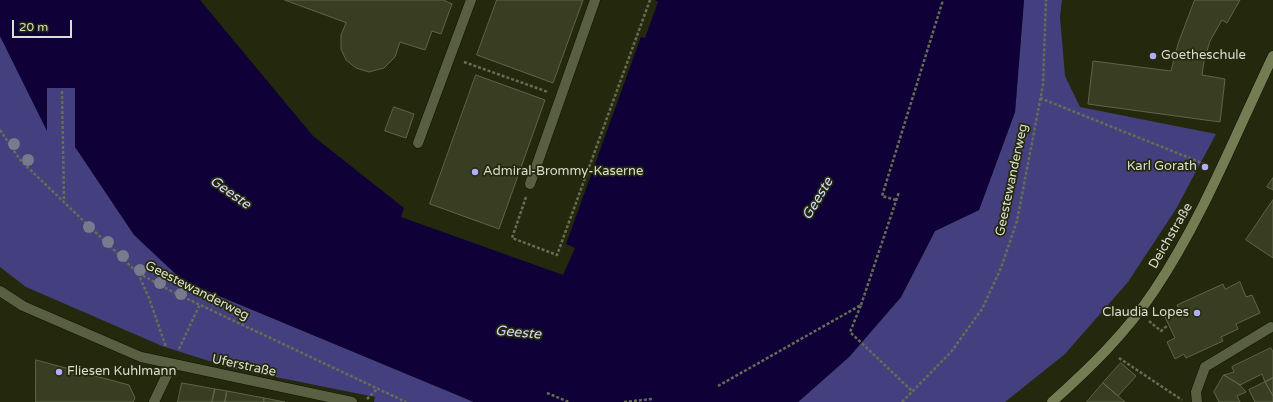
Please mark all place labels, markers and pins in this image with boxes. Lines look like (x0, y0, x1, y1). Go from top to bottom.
place label: Goetheschule (1161, 48, 1246, 64)
marker: Goetheschule (1148, 51, 1158, 61)
place label: Karl Gorath (1127, 159, 1197, 175)
marker: Karl Gorath (1200, 162, 1210, 172)
place label: Admiral-Brommy-Kaserne (483, 164, 643, 180)
marker: Admiral-Brommy-Kaserne (470, 167, 480, 177)
place label: Claudia Lopes (1102, 305, 1189, 321)
marker: Claudia Lopes (1192, 308, 1202, 318)
place label: Fliesen Kuhlmann (67, 364, 176, 380)
marker: Fliesen Kuhlmann (54, 367, 64, 377)

